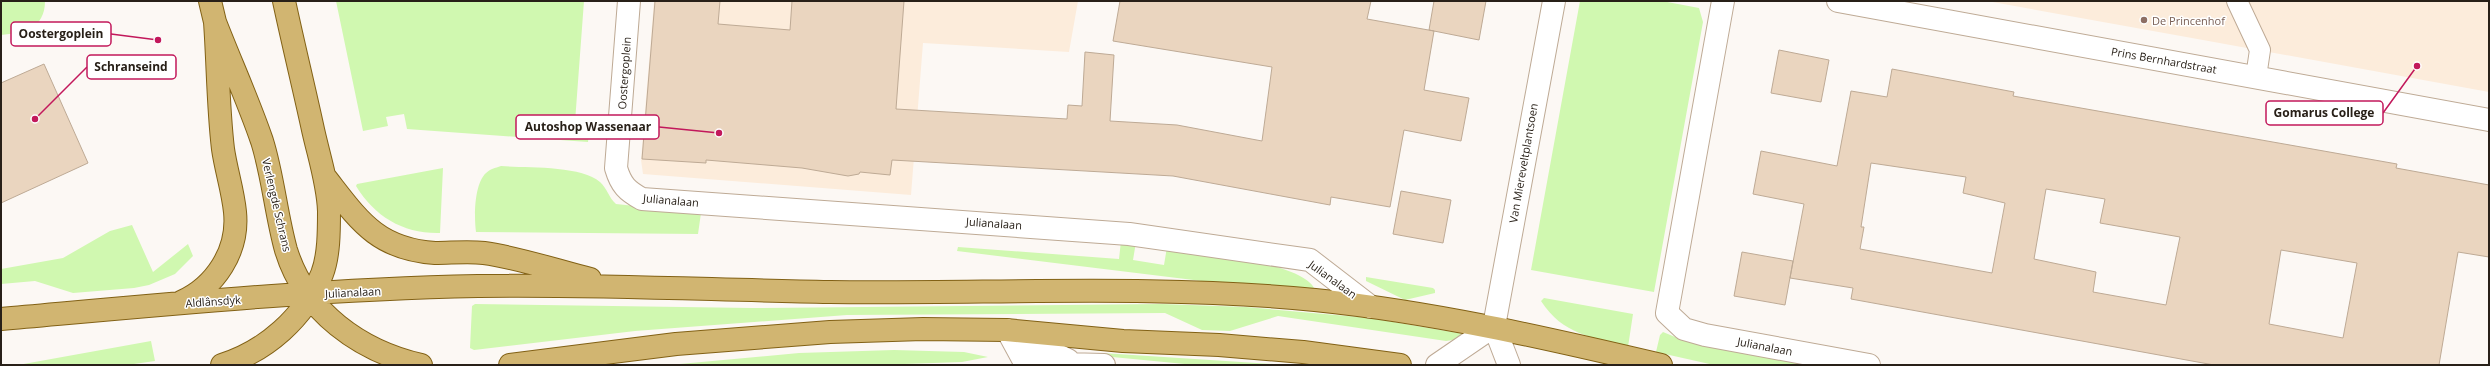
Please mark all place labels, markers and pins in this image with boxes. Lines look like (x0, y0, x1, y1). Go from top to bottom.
place label: De Princenhof (2152, 13, 2226, 28)
marker: De Princenhof (2139, 15, 2149, 25)
callout: Oostergoplein (11, 22, 111, 46)
callout: Schranseind (87, 55, 176, 79)
callout: Gomarus College (2266, 101, 2383, 125)
callout: Autoshop Wassenaar (516, 115, 659, 139)

